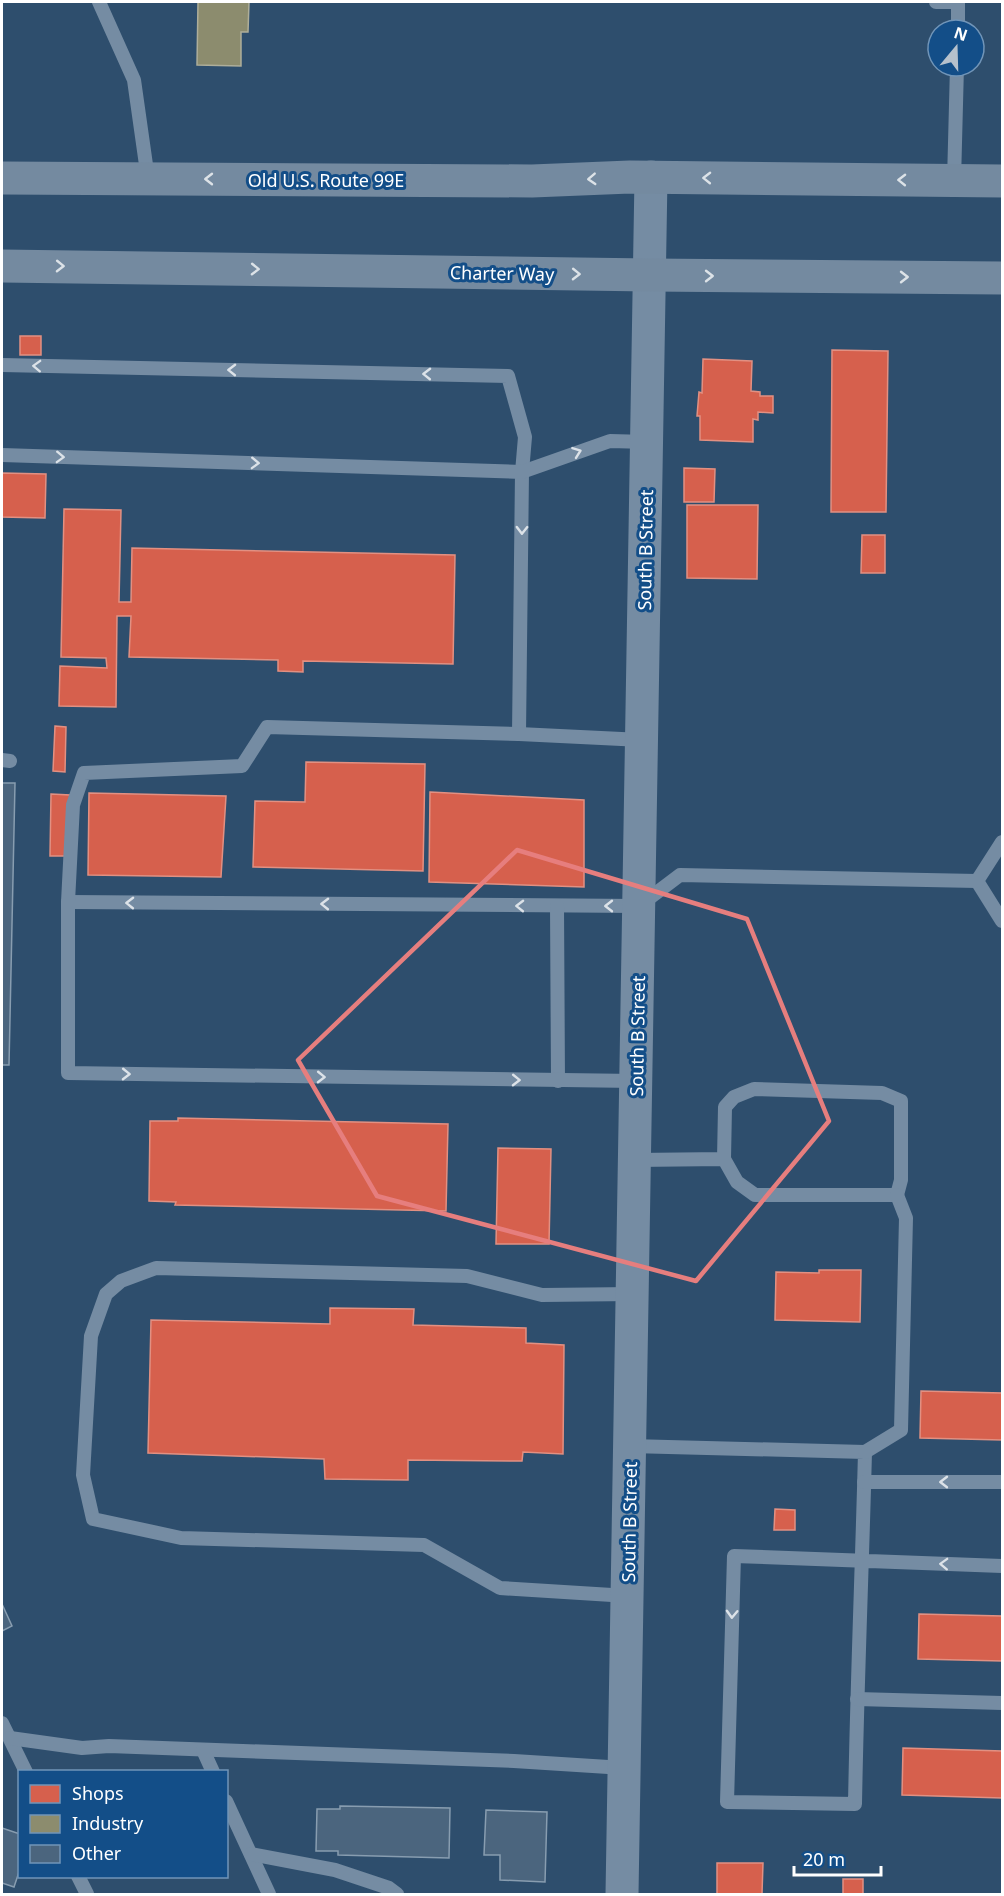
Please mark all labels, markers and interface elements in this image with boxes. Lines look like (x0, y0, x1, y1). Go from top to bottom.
north arrow (926, 18, 986, 78)
text: N (951, 21, 971, 46)
street label: Old U.S. Route 99E (248, 168, 404, 192)
one-way arrow (588, 172, 597, 185)
one-way arrow (703, 172, 712, 184)
one-way arrow (204, 173, 213, 185)
one-way arrow (898, 174, 907, 186)
one-way arrow (55, 260, 64, 273)
street label: Charter Way (450, 260, 555, 286)
one-way arrow (250, 263, 259, 276)
one-way arrow (571, 268, 580, 280)
one-way arrow (704, 270, 713, 282)
one-way arrow (899, 271, 908, 284)
one-way arrow (33, 360, 42, 373)
one-way arrow (228, 364, 237, 377)
one-way arrow (423, 367, 432, 380)
one-way arrow (571, 447, 582, 460)
one-way arrow (55, 450, 64, 463)
one-way arrow (250, 457, 259, 469)
street label: South B Street (632, 489, 658, 611)
one-way arrow (515, 526, 528, 535)
one-way arrow (125, 897, 134, 909)
one-way arrow (320, 898, 329, 910)
one-way arrow (515, 900, 524, 912)
one-way arrow (604, 900, 613, 912)
street label: South B Street (624, 975, 650, 1097)
one-way arrow (122, 1068, 131, 1080)
one-way arrow (317, 1071, 326, 1083)
one-way arrow (512, 1074, 521, 1086)
street label: South B Street (616, 1461, 642, 1583)
one-way arrow (940, 1476, 949, 1488)
one-way arrow (940, 1558, 949, 1570)
one-way arrow (726, 1610, 739, 1619)
legend (18, 1770, 228, 1878)
text: Shops (72, 1781, 124, 1805)
text: Industry (72, 1811, 144, 1835)
scale bar (794, 1839, 881, 1877)
text: Other (72, 1841, 122, 1865)
text: 20 m (803, 1847, 845, 1871)

